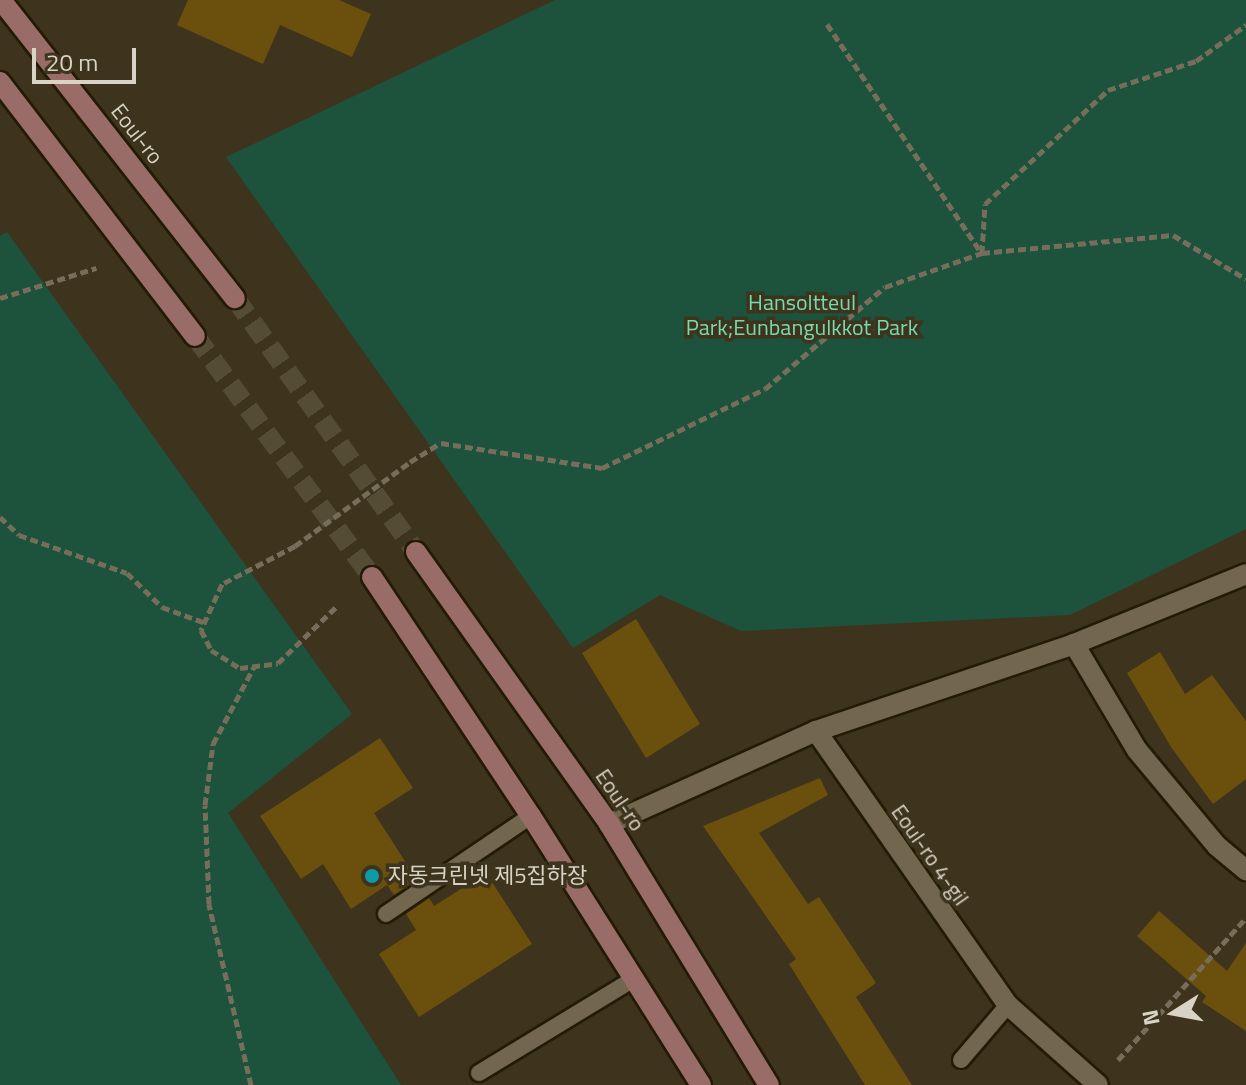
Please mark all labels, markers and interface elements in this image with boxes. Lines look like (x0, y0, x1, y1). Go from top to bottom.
scale bar (36, 32, 140, 82)
text: 20 m (46, 44, 98, 80)
street label: Eoul-ro (105, 99, 169, 169)
park label: Hansoltteul Park;Eunbangulkkot Park (686, 289, 918, 340)
street label: Eoul-ro (590, 764, 650, 836)
street label: Eoul-ro 4-gil (886, 800, 974, 910)
place label: 자동크린넷 제5집하장 (388, 863, 587, 889)
marker: 자동크린넷 제5집하장 (363, 867, 381, 885)
north arrow (1134, 973, 1214, 1053)
text: N (1132, 1007, 1169, 1028)

